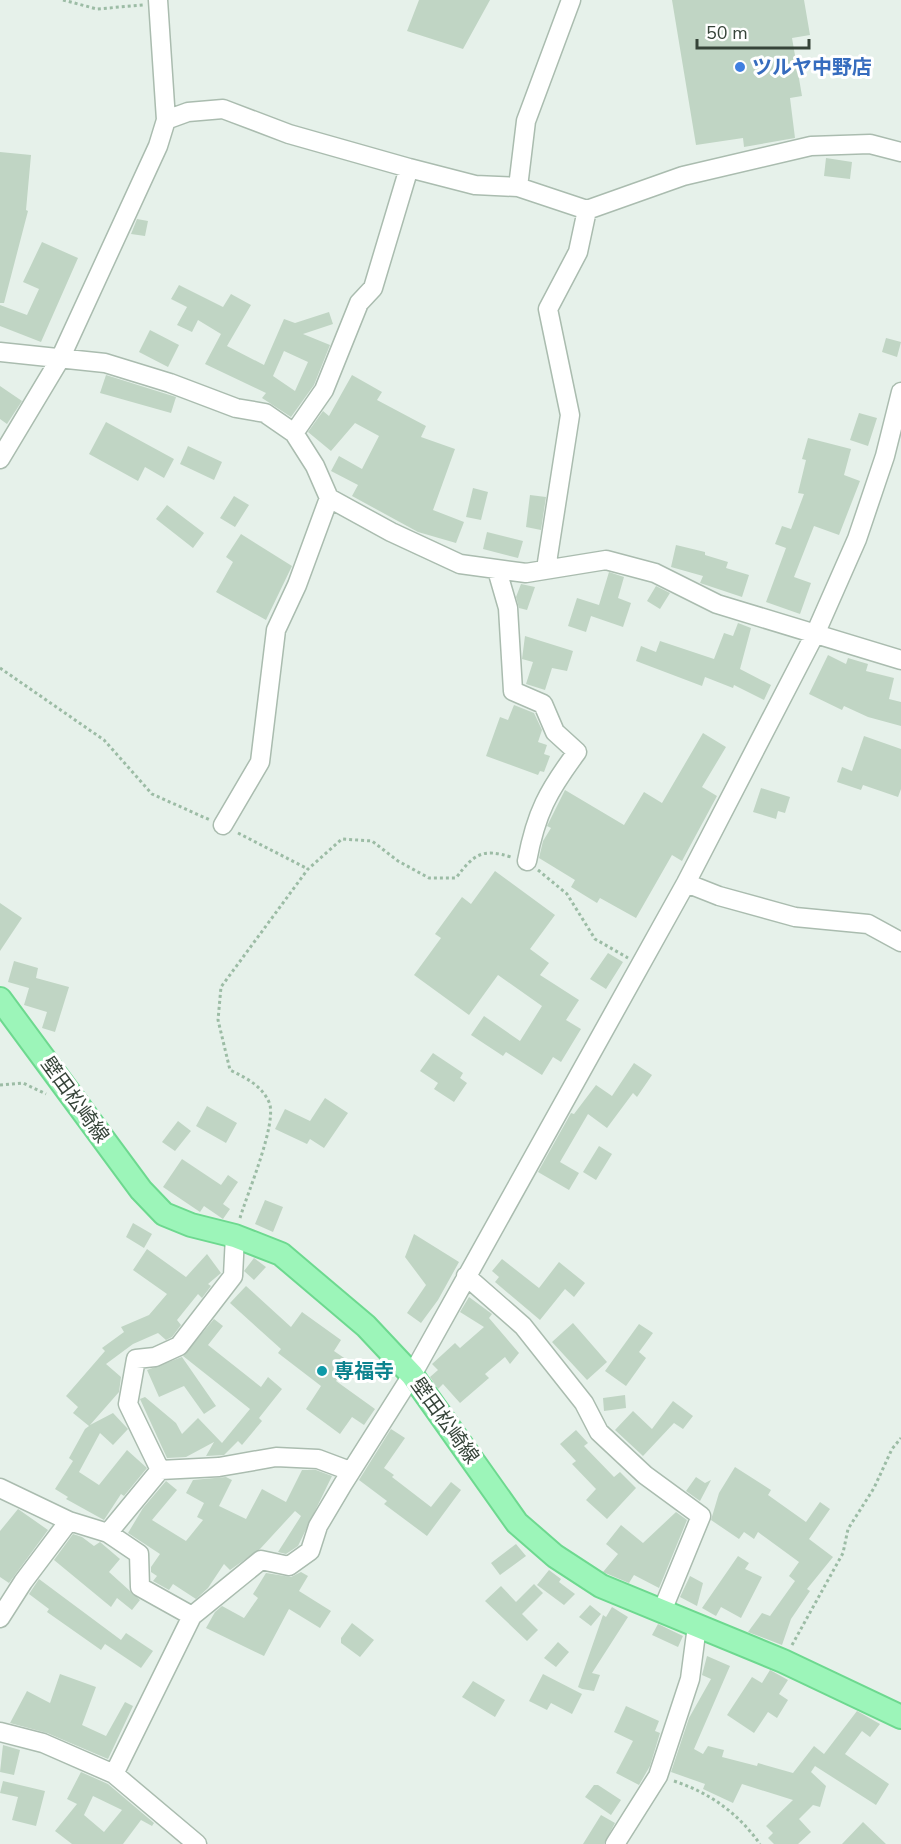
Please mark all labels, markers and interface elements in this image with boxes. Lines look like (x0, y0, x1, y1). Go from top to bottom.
scale bar (697, 12, 810, 50)
text: 50 m (706, 21, 748, 45)
place label: ツルヤ中野店 (752, 54, 872, 81)
marker: ツルヤ中野店 (733, 60, 747, 74)
street label: 壁田松崎線 (35, 1052, 115, 1148)
place label: 専福寺 (334, 1358, 394, 1385)
marker: 専福寺 (315, 1364, 329, 1378)
street label: 壁田松崎線 (405, 1373, 485, 1469)

